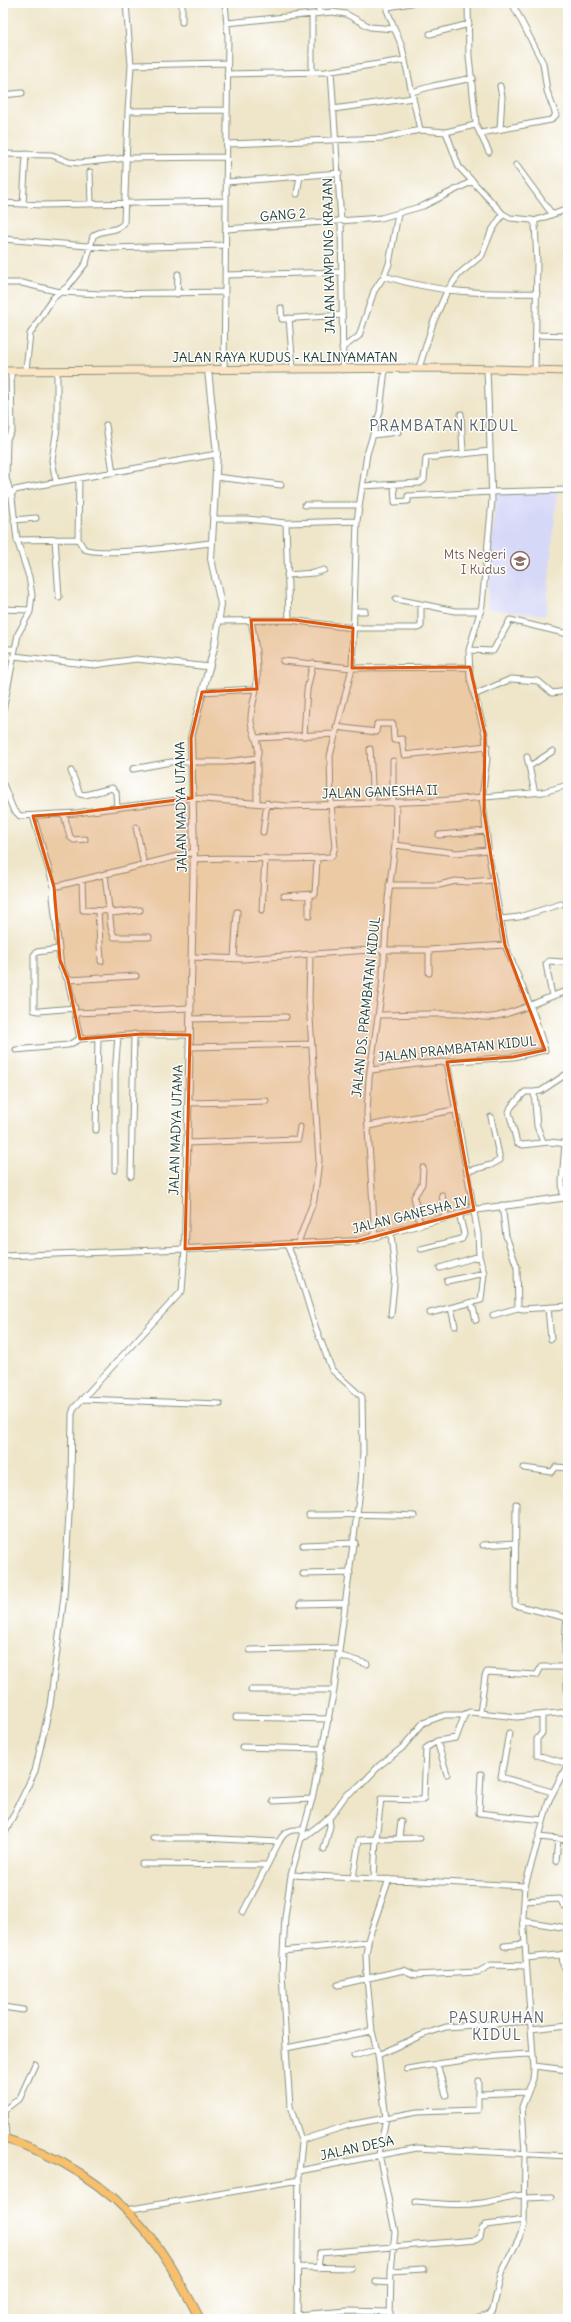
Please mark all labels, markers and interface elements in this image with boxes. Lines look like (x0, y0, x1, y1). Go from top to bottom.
street label: JALAN KAMPUNG KRAJAN (319, 178, 339, 334)
street label: GANG 2 (259, 205, 307, 225)
street label: JALAN RAYA KUDUS - KALINYAMATAN (172, 349, 398, 366)
district label: PRAMBATAN KIDUL (369, 416, 519, 435)
place label: Mts Negeri I Kudus (444, 546, 506, 578)
school or university icon: Mts Negeri I Kudus (509, 550, 531, 572)
street label: JALAN MADYA UTAMA (171, 741, 191, 873)
street label: JALAN GANESHA II (322, 781, 439, 803)
street label: JALAN DS. PRAMBATAN KIDUL (348, 916, 384, 1098)
street label: JALAN PRAMBATAN KIDUL (377, 1032, 537, 1066)
street label: JALAN MADYA UTAMA (165, 1064, 187, 1196)
street label: JALAN GANESHA IV (350, 1192, 470, 1238)
district label: PASURUHAN KIDUL (449, 2008, 545, 2044)
street label: JALAN DESA (319, 2132, 395, 2164)

